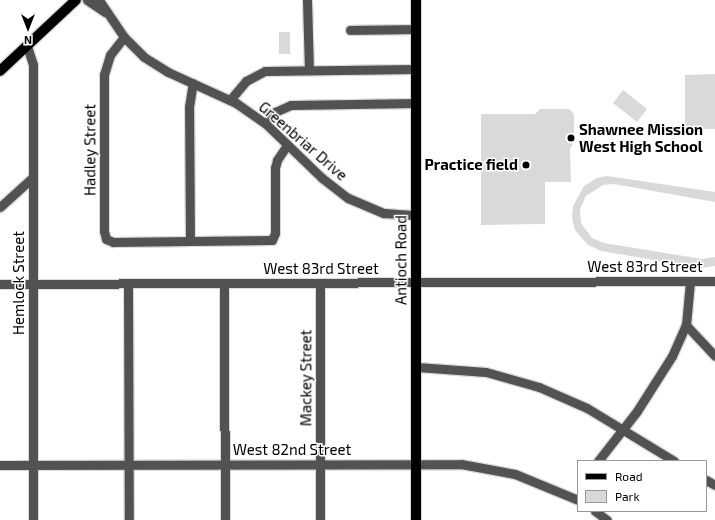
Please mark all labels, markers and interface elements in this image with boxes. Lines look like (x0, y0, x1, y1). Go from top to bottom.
north arrow (8, 8, 48, 48)
text: N (24, 34, 32, 47)
street label: Greenbriar Drive (255, 98, 351, 184)
street label: Hadley Street (81, 104, 99, 196)
place label: Shawnee Mission West High School (579, 120, 703, 155)
marker: Shawnee Mission West High School (566, 133, 576, 143)
place label: Practice field (424, 156, 518, 174)
marker: Practice field (521, 160, 531, 170)
street label: Antioch Road (392, 215, 410, 305)
street label: Hemlock Street (10, 231, 28, 335)
street label: West 83rd Street (587, 258, 703, 276)
street label: West 83rd Street (263, 260, 379, 278)
street label: Mackey Street (297, 329, 315, 427)
street label: West 82nd Street (233, 441, 351, 459)
legend (577, 460, 707, 512)
text: Road (615, 469, 643, 483)
text: Park (615, 489, 640, 503)

